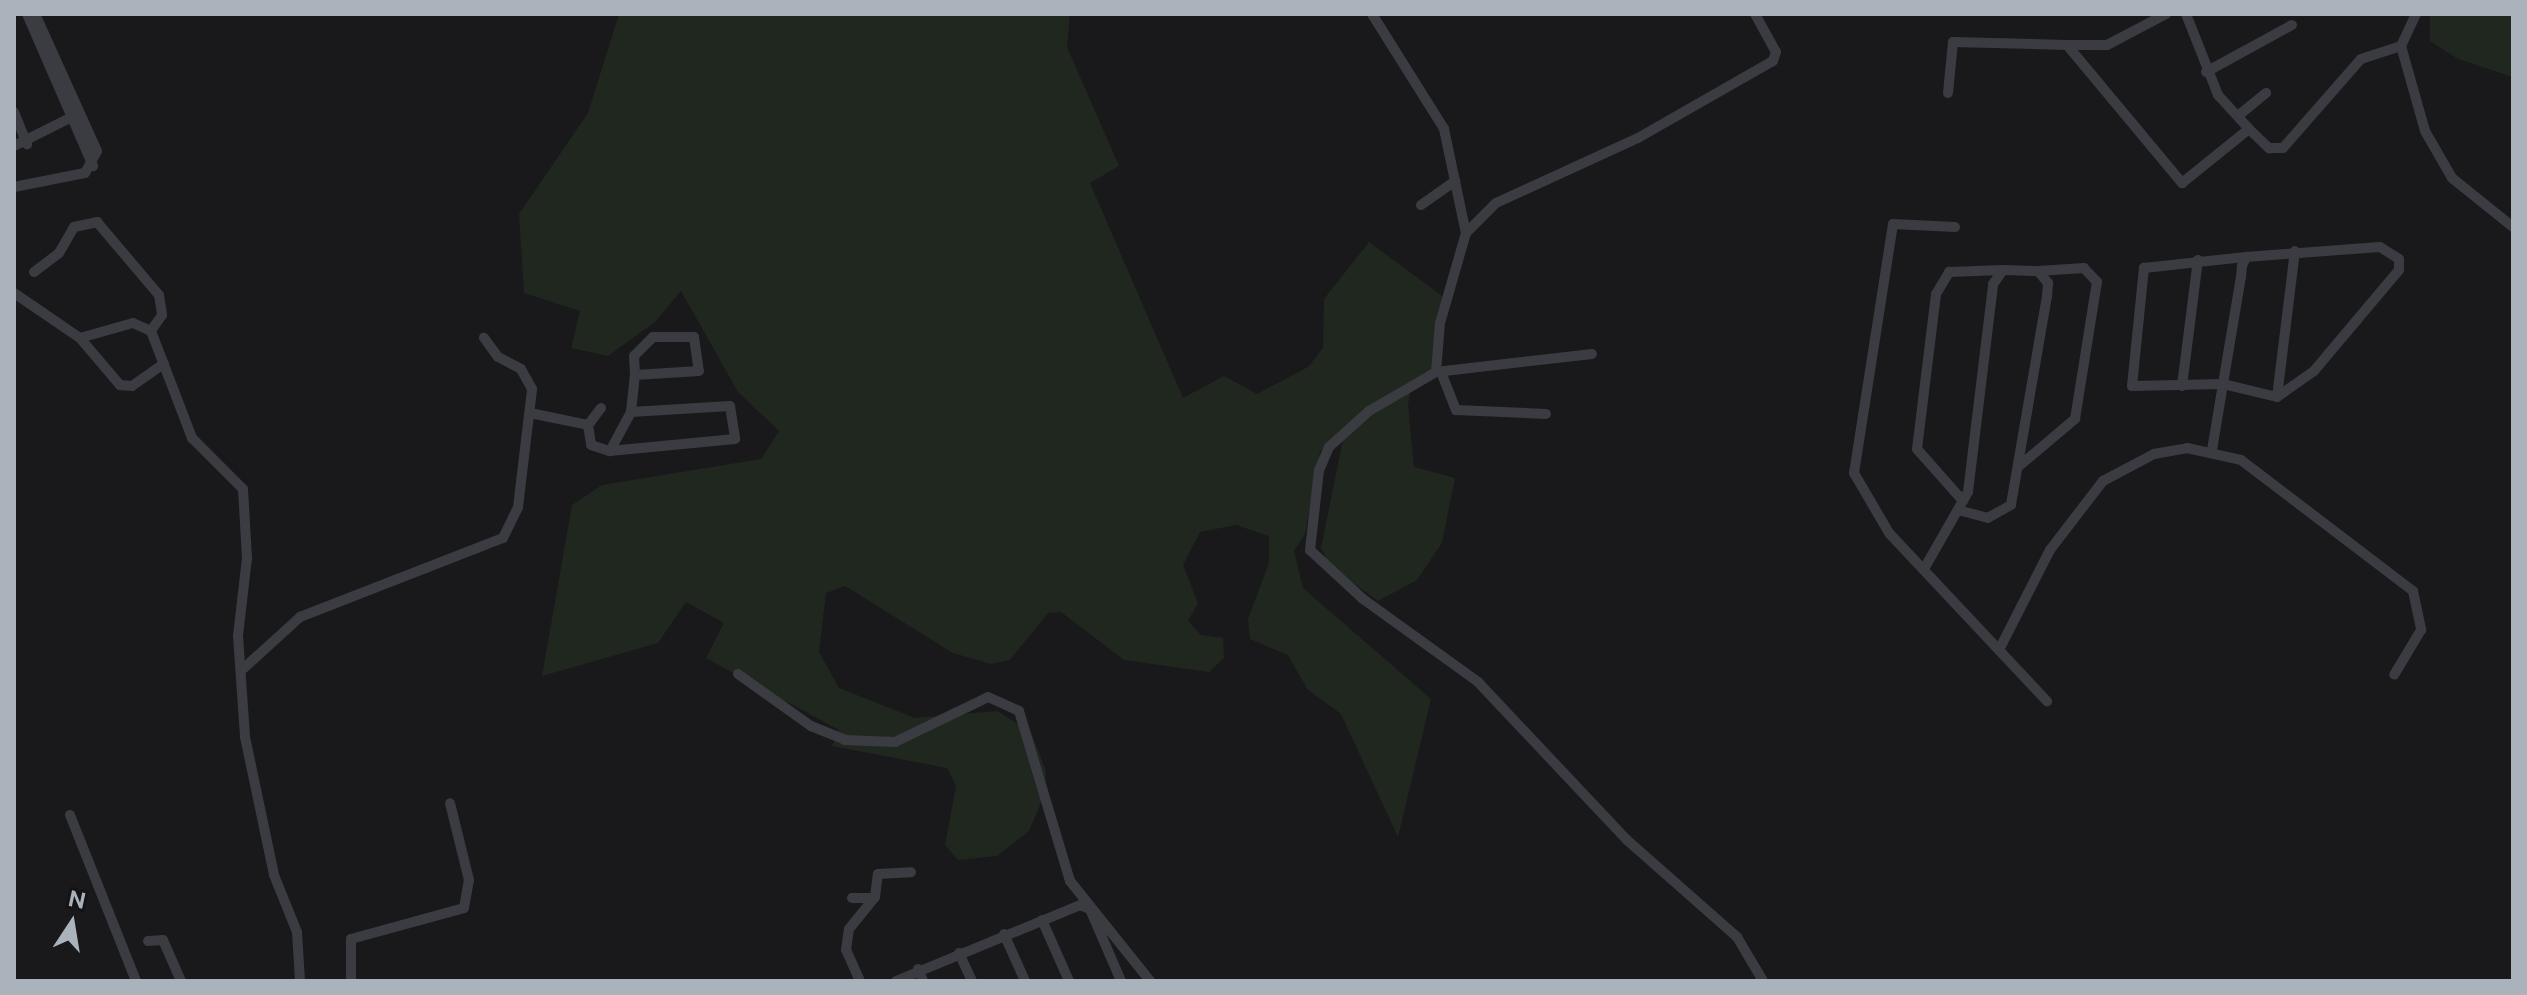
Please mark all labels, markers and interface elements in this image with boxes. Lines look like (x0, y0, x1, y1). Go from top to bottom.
north arrow (32, 883, 112, 963)
text: N (66, 885, 88, 914)

